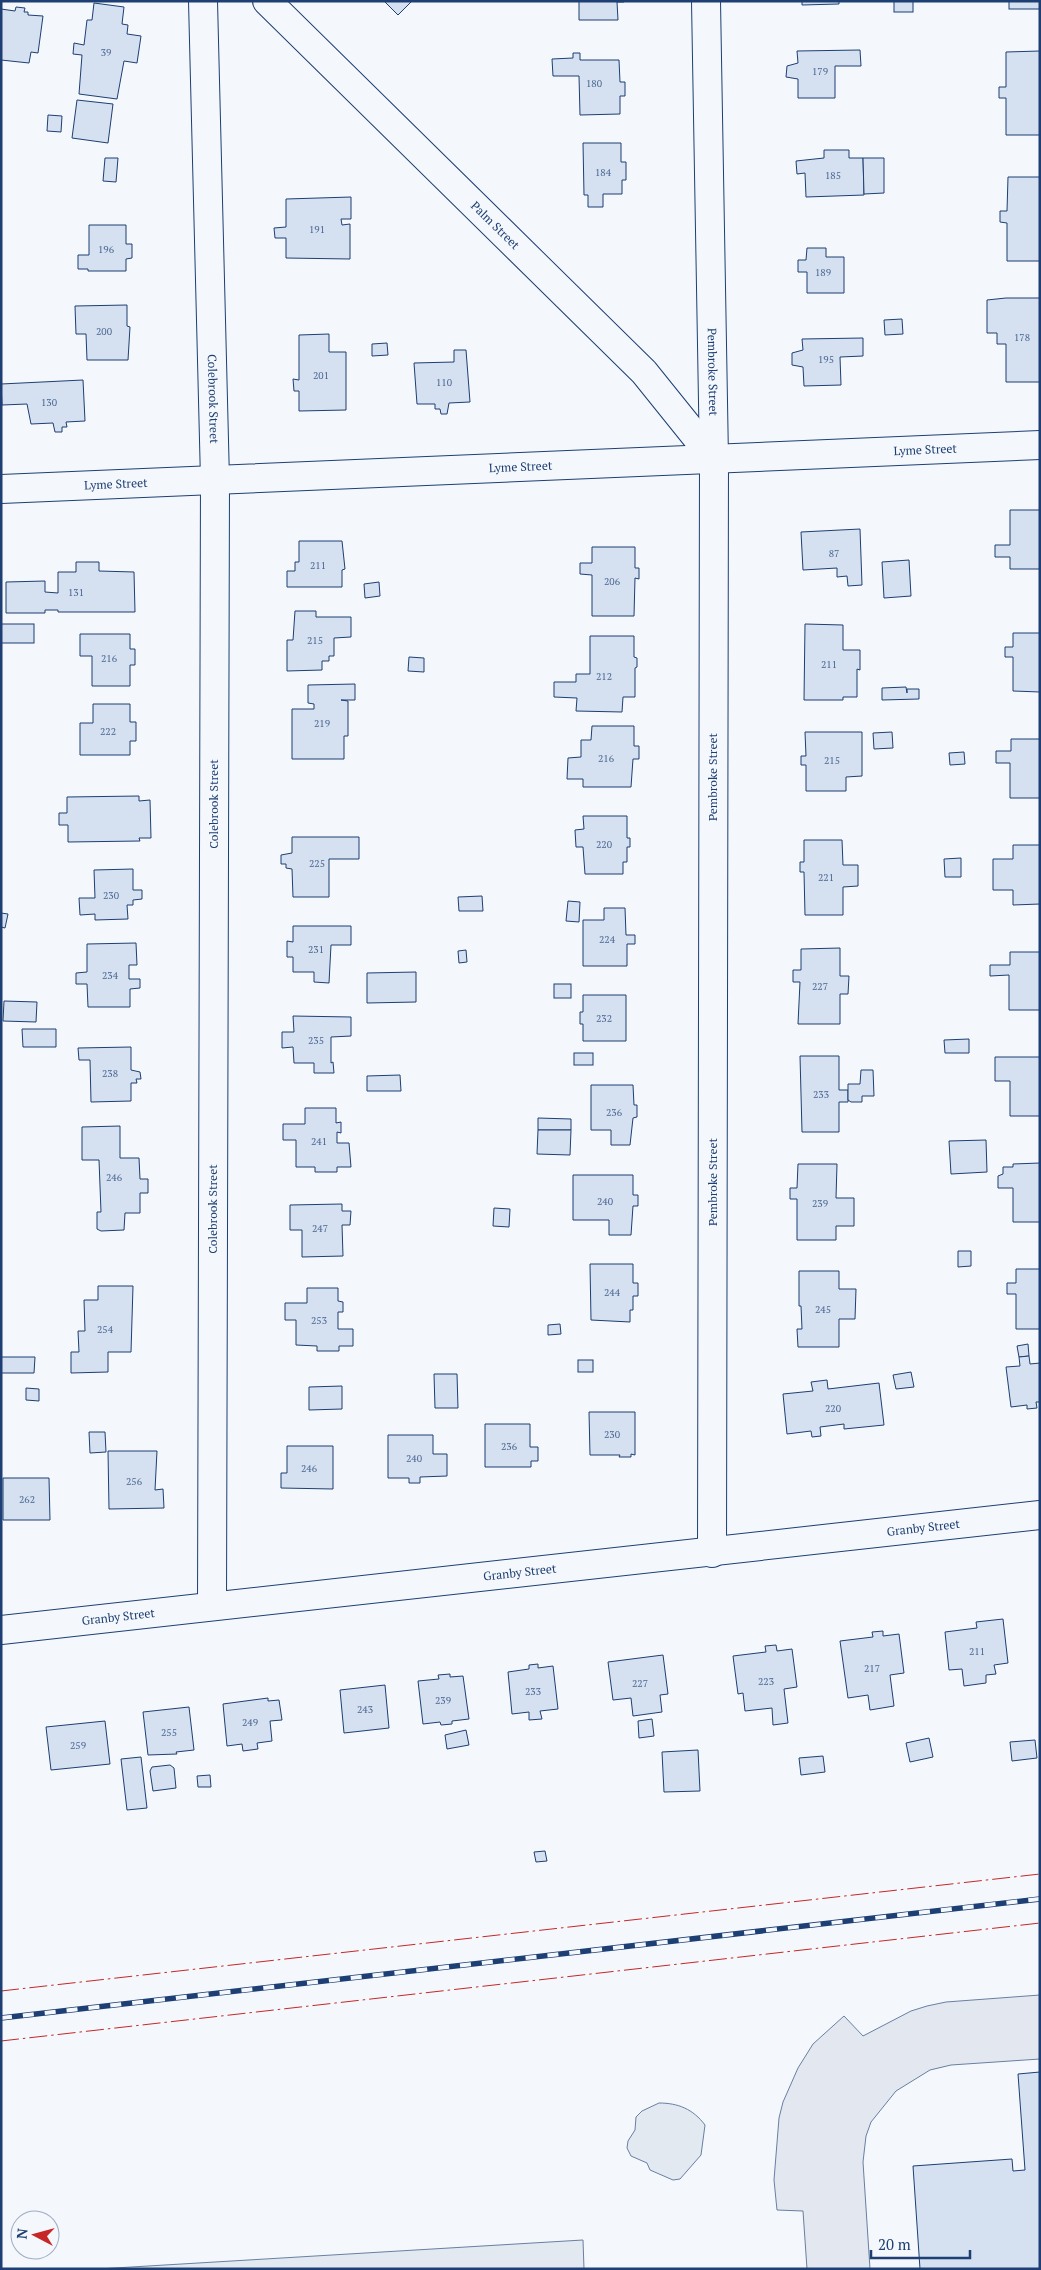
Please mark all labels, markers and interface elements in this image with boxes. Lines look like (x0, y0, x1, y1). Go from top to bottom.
house number: 39 (101, 46, 111, 59)
house number: 179 (812, 65, 828, 78)
house number: 180 (586, 77, 602, 90)
house number: 184 (595, 166, 612, 179)
house number: 185 (825, 169, 841, 182)
street label: Palm Street (468, 198, 523, 253)
house number: 191 (309, 223, 325, 236)
house number: 196 (98, 243, 115, 256)
house number: 189 (815, 266, 831, 279)
house number: 200 (96, 325, 112, 338)
street label: Pembroke Street (705, 328, 721, 417)
house number: 178 (1014, 331, 1030, 344)
house number: 195 (818, 353, 834, 366)
street label: Colebrook Street (205, 354, 222, 444)
house number: 201 (313, 369, 329, 382)
house number: 110 (436, 376, 452, 389)
house number: 130 (41, 396, 57, 409)
street label: Lyme Street (893, 441, 958, 458)
street label: Lyme Street (488, 458, 553, 475)
street label: Lyme Street (84, 475, 148, 492)
house number: 87 (829, 547, 839, 560)
house number: 211 (310, 559, 326, 572)
house number: 206 (604, 575, 621, 588)
house number: 131 (68, 586, 84, 599)
house number: 215 (307, 634, 323, 647)
house number: 216 (101, 652, 118, 665)
house number: 211 (821, 658, 837, 671)
house number: 212 (596, 670, 612, 683)
house number: 219 (314, 717, 330, 730)
house number: 222 (100, 725, 116, 738)
street label: Pembroke Street (705, 732, 720, 821)
house number: 216 (598, 752, 615, 765)
house number: 215 (824, 754, 840, 767)
street label: Colebrook Street (206, 759, 221, 849)
house number: 220 (596, 838, 612, 851)
house number: 225 (309, 857, 325, 870)
house number: 221 (818, 871, 834, 884)
house number: 230 (103, 889, 119, 902)
house number: 224 (599, 933, 616, 946)
house number: 231 (308, 943, 324, 956)
house number: 234 (102, 969, 119, 982)
house number: 227 (812, 980, 828, 993)
house number: 232 (596, 1012, 612, 1025)
house number: 235 (308, 1034, 324, 1047)
house number: 238 (102, 1067, 118, 1080)
house number: 233 (813, 1088, 829, 1101)
house number: 236 (606, 1106, 623, 1119)
house number: 241 (311, 1135, 327, 1148)
street label: Pembroke Street (705, 1137, 720, 1226)
street label: Colebrook Street (205, 1164, 220, 1254)
house number: 246 (106, 1171, 123, 1184)
house number: 240 (597, 1195, 613, 1208)
house number: 239 (812, 1197, 828, 1210)
house number: 247 (312, 1222, 328, 1235)
house number: 244 (604, 1286, 621, 1299)
house number: 245 (815, 1303, 831, 1316)
house number: 253 (311, 1314, 327, 1327)
house number: 254 (97, 1323, 114, 1336)
house number: 220 (825, 1402, 841, 1415)
house number: 230 (604, 1428, 620, 1441)
house number: 236 (501, 1440, 518, 1453)
house number: 240 (406, 1452, 422, 1465)
house number: 246 (301, 1462, 318, 1475)
house number: 256 (126, 1475, 143, 1488)
house number: 262 (19, 1493, 35, 1506)
street label: Granby Street (886, 1516, 961, 1539)
street label: Granby Street (482, 1561, 558, 1584)
street label: Granby Street (81, 1605, 156, 1628)
house number: 211 (969, 1645, 985, 1658)
house number: 217 (864, 1662, 880, 1675)
house number: 223 (758, 1675, 774, 1688)
house number: 227 (632, 1677, 648, 1690)
house number: 233 (525, 1685, 541, 1698)
house number: 239 (435, 1694, 451, 1707)
house number: 243 (357, 1703, 373, 1716)
house number: 249 (242, 1716, 258, 1729)
house number: 255 (161, 1726, 177, 1739)
house number: 259 (70, 1739, 86, 1752)
north arrow (10, 2210, 60, 2260)
text: N (12, 2227, 32, 2240)
scale bar (871, 2228, 970, 2260)
text: 20 m (878, 2234, 911, 2254)

